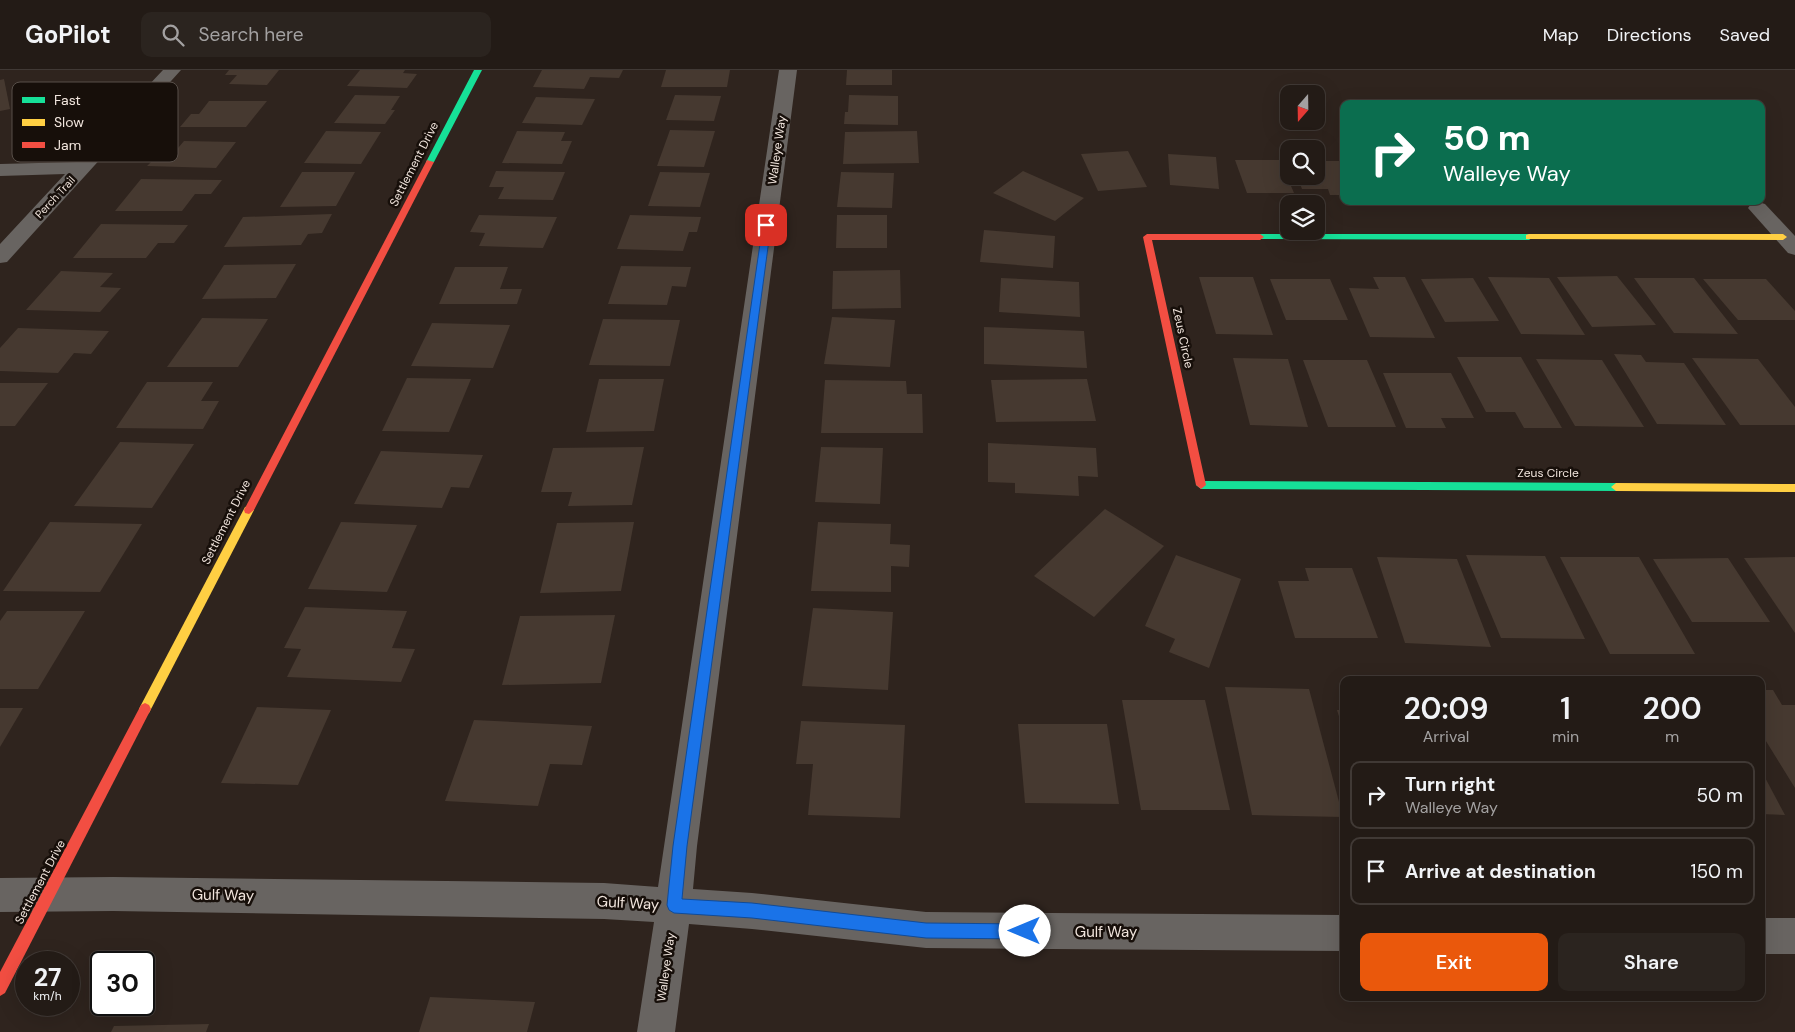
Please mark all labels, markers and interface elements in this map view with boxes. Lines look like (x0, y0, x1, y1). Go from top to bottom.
search box (141, 12, 491, 57)
text: GoPilot (25, 19, 111, 50)
icon: search (159, 21, 187, 49)
text: Search here (199, 22, 303, 47)
text: Map (1543, 23, 1579, 47)
text: Directions (1607, 23, 1692, 47)
text: Saved (1720, 23, 1770, 47)
legend (12, 82, 178, 162)
north arrow (1280, 85, 1325, 130)
map controls (1280, 85, 1325, 240)
text: Fast (54, 91, 81, 109)
text: Slow (54, 113, 84, 131)
street label: Walleye Way (764, 114, 790, 186)
text: 50 m (1443, 115, 1531, 161)
street label: Settlement Drive (386, 119, 442, 209)
icon: right (1360, 120, 1425, 185)
text: Jam (54, 136, 81, 154)
button: search (1280, 140, 1325, 185)
text: Walleye Way (1443, 159, 1571, 188)
street label: Perch Trail (32, 173, 78, 221)
button: layers (1280, 195, 1325, 240)
pin (745, 204, 787, 246)
icon: arrive (752, 211, 780, 239)
street label: Zeus Circle (1169, 306, 1197, 370)
street label: Zeus Circle (1517, 465, 1579, 481)
street label: Settlement Drive (198, 477, 254, 567)
text: 20:09 (1403, 689, 1489, 728)
text: 1 (1560, 689, 1571, 728)
text: 200 (1643, 689, 1702, 728)
text: Arrival (1423, 726, 1469, 747)
text: min (1552, 726, 1579, 747)
text: m (1665, 726, 1679, 747)
text: Turn right (1405, 772, 1495, 797)
icon: right (1362, 781, 1390, 809)
text: 50 m (1696, 783, 1743, 808)
text: Walleye Way (1405, 797, 1498, 818)
street label: Settlement Drive (11, 837, 69, 927)
icon: arrive (1362, 857, 1390, 885)
text: Arrive at destination (1405, 859, 1596, 884)
text: 150 m (1691, 859, 1743, 884)
street label: Gulf Way (192, 884, 255, 906)
street label: Gulf Way (596, 891, 660, 915)
position arrow (998, 904, 1050, 956)
street label: Gulf Way (1075, 922, 1138, 942)
street label: Walleye Way (653, 931, 679, 1003)
button: Exit (1360, 933, 1548, 991)
button: Share (1558, 933, 1745, 991)
speed limit sign: 30 (90, 951, 155, 1016)
text: 27 (34, 961, 61, 994)
text: km/h (33, 988, 62, 1004)

